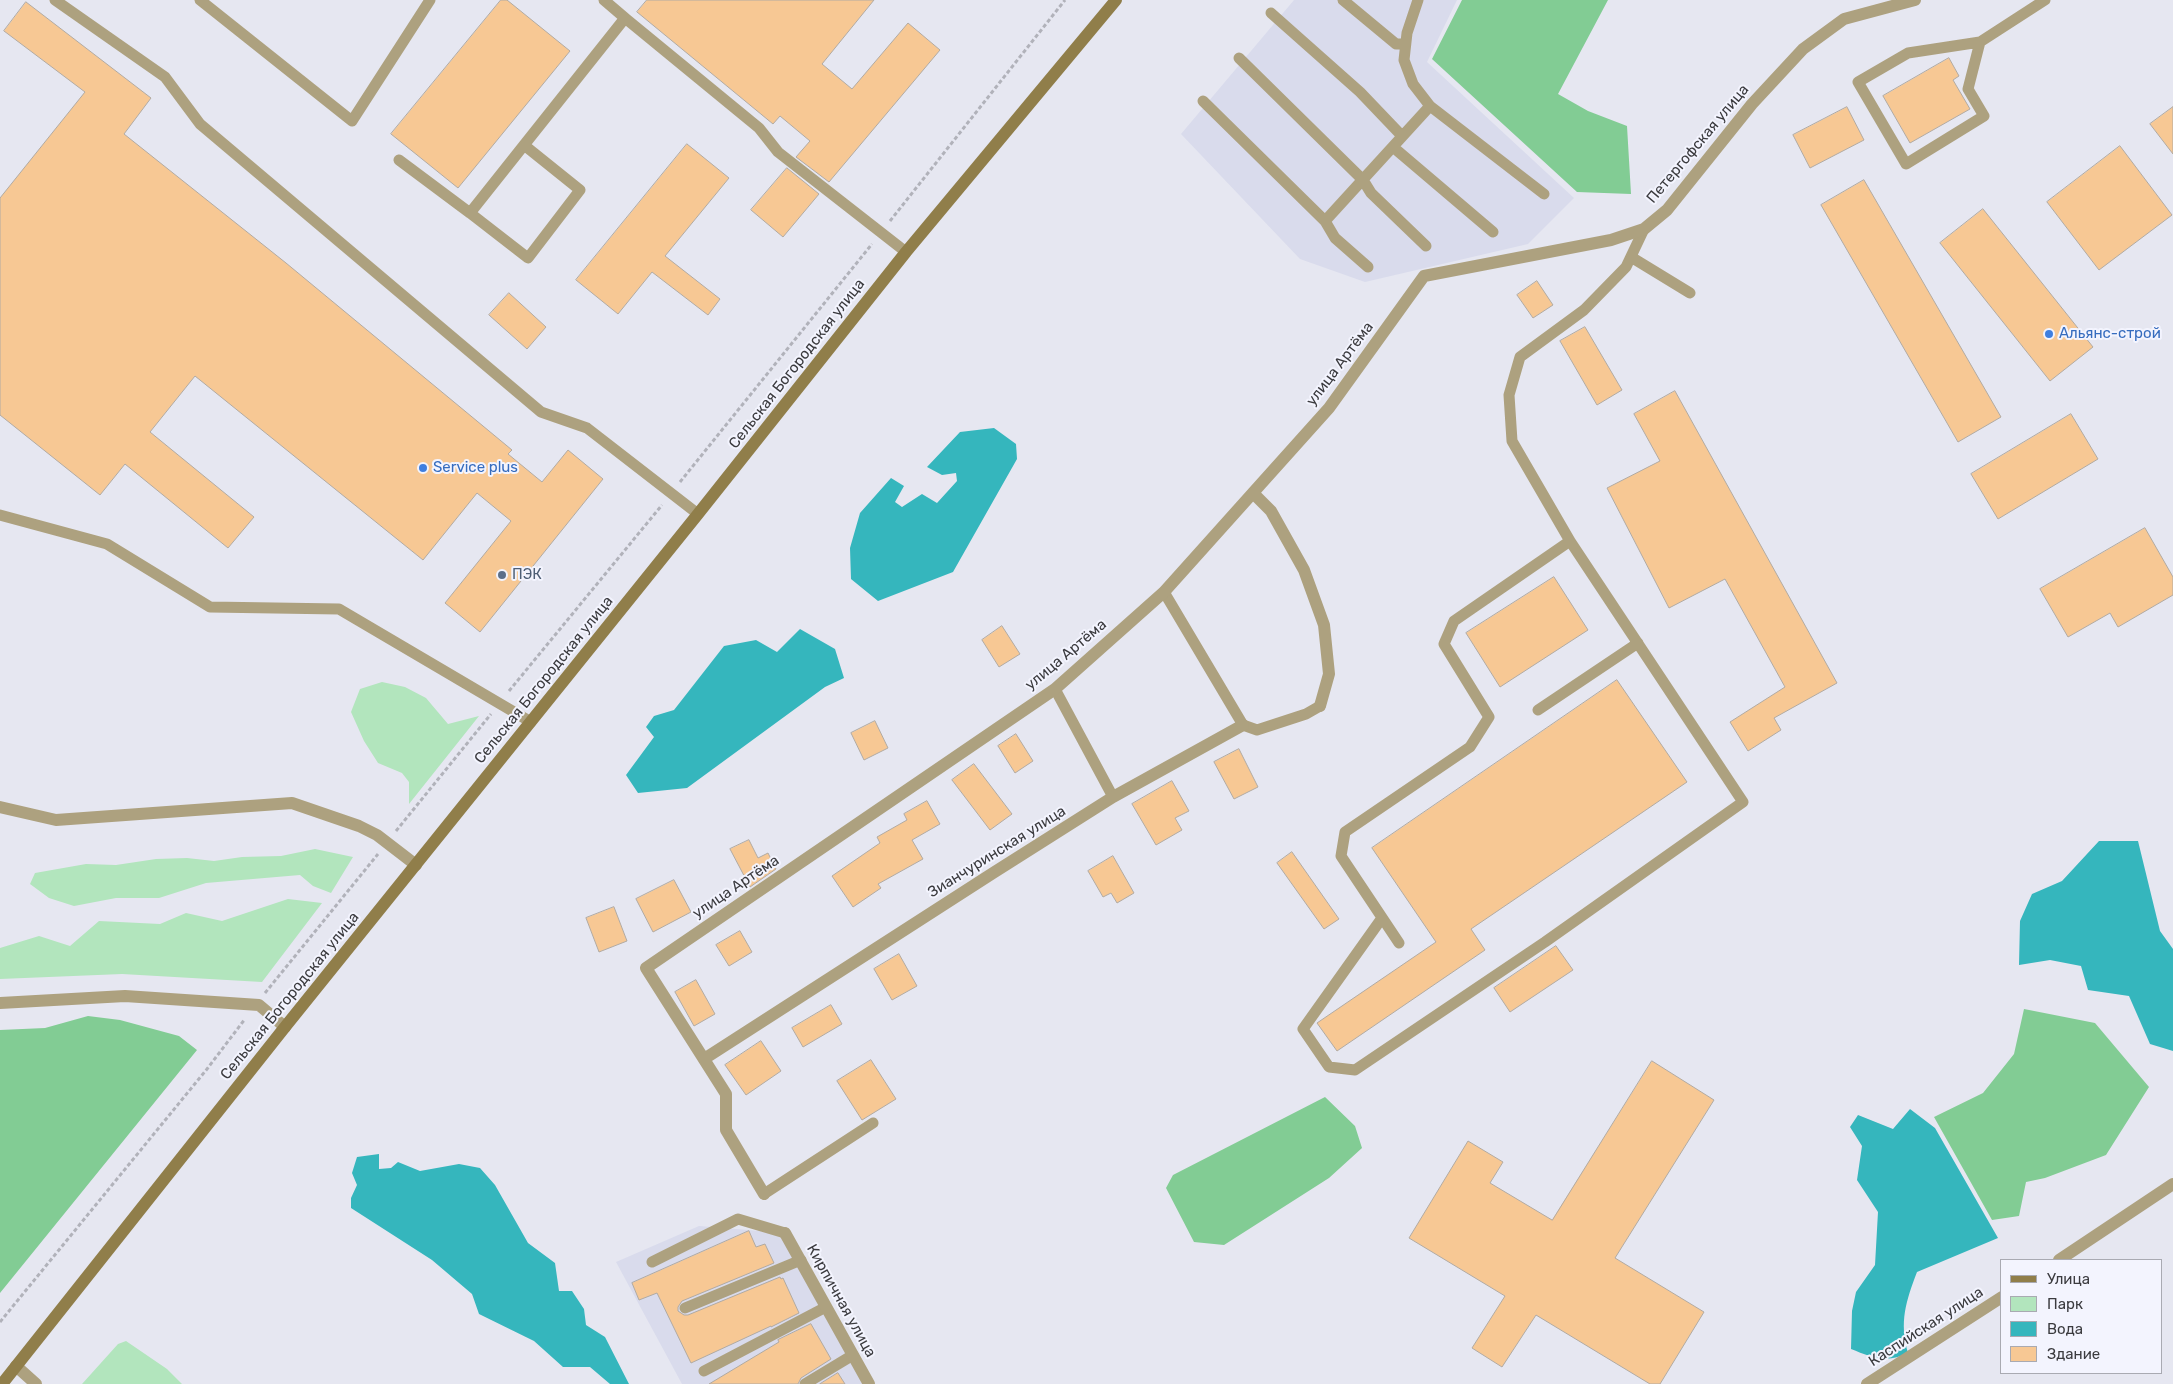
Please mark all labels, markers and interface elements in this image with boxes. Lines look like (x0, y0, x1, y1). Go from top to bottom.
street label: Петергофская улица (1643, 81, 1753, 207)
street label: Сельская Богородская улица (725, 276, 869, 452)
street label: улица Артёма (1303, 318, 1377, 410)
place label: Альянс-строй (2059, 325, 2161, 343)
marker: Альянс-строй (2043, 328, 2055, 340)
place label: Service plus (433, 459, 518, 477)
marker: Service plus (417, 462, 429, 474)
place label: ПЭК (512, 566, 542, 584)
marker: ПЭК (496, 569, 508, 581)
street label: Сельская Богородская улица (471, 593, 617, 767)
street label: улица Артёма (1022, 616, 1110, 694)
street label: Зианчуринская улица (925, 802, 1069, 902)
street label: улица Артёма (689, 851, 783, 923)
street label: Сельская Богородская улица (217, 909, 363, 1083)
street label: Кирпичная улица (803, 1241, 879, 1361)
legend (2000, 1259, 2163, 1374)
text: Улица (2047, 1270, 2090, 1288)
street label: Каспийская улица (1865, 1283, 1987, 1371)
text: Парк (2047, 1295, 2083, 1313)
text: Вода (2047, 1320, 2083, 1338)
text: Здание (2047, 1345, 2100, 1363)

